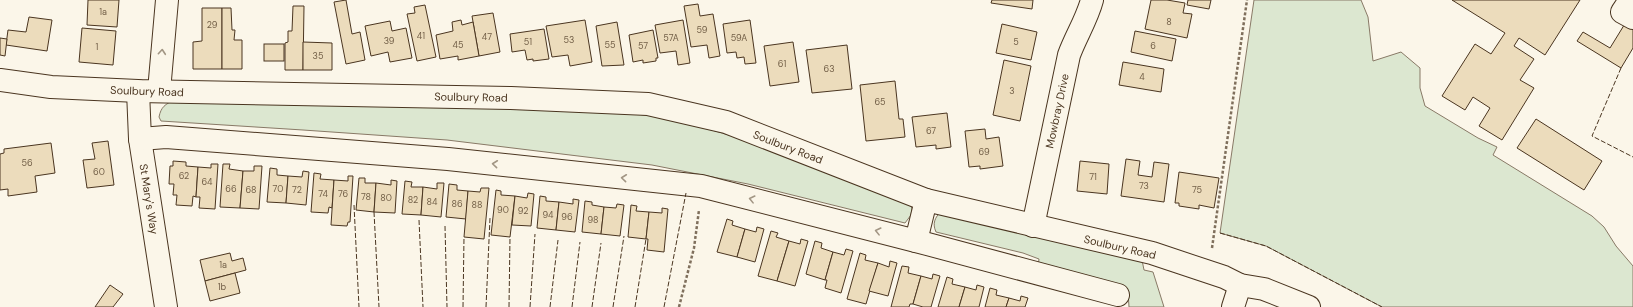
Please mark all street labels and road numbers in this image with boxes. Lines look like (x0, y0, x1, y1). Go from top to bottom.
street label: Mowbray Drive (1042, 72, 1072, 150)
street label: Soulbury Road (110, 83, 184, 99)
street label: Soulbury Road (434, 89, 508, 105)
street label: Soulbury Road (751, 127, 825, 167)
street label: St Mary's Way (137, 163, 161, 235)
street label: Soulbury Road (1083, 232, 1158, 262)

